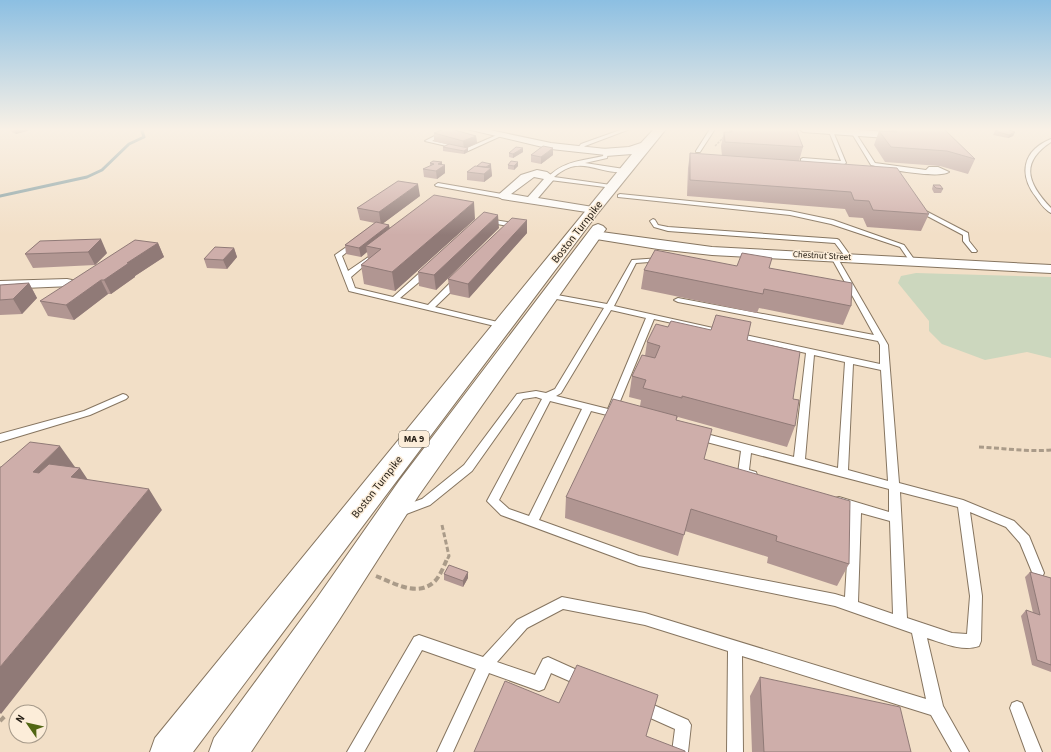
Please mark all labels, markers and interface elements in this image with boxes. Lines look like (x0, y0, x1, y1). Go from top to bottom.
street label: Boston Turnpike (548, 197, 606, 266)
street label: Chestnut Street (793, 248, 851, 264)
road number: MA 9 (399, 431, 429, 447)
street label: Boston Turnpike (348, 452, 406, 521)
north arrow (8, 704, 48, 744)
text: N (12, 711, 28, 726)

